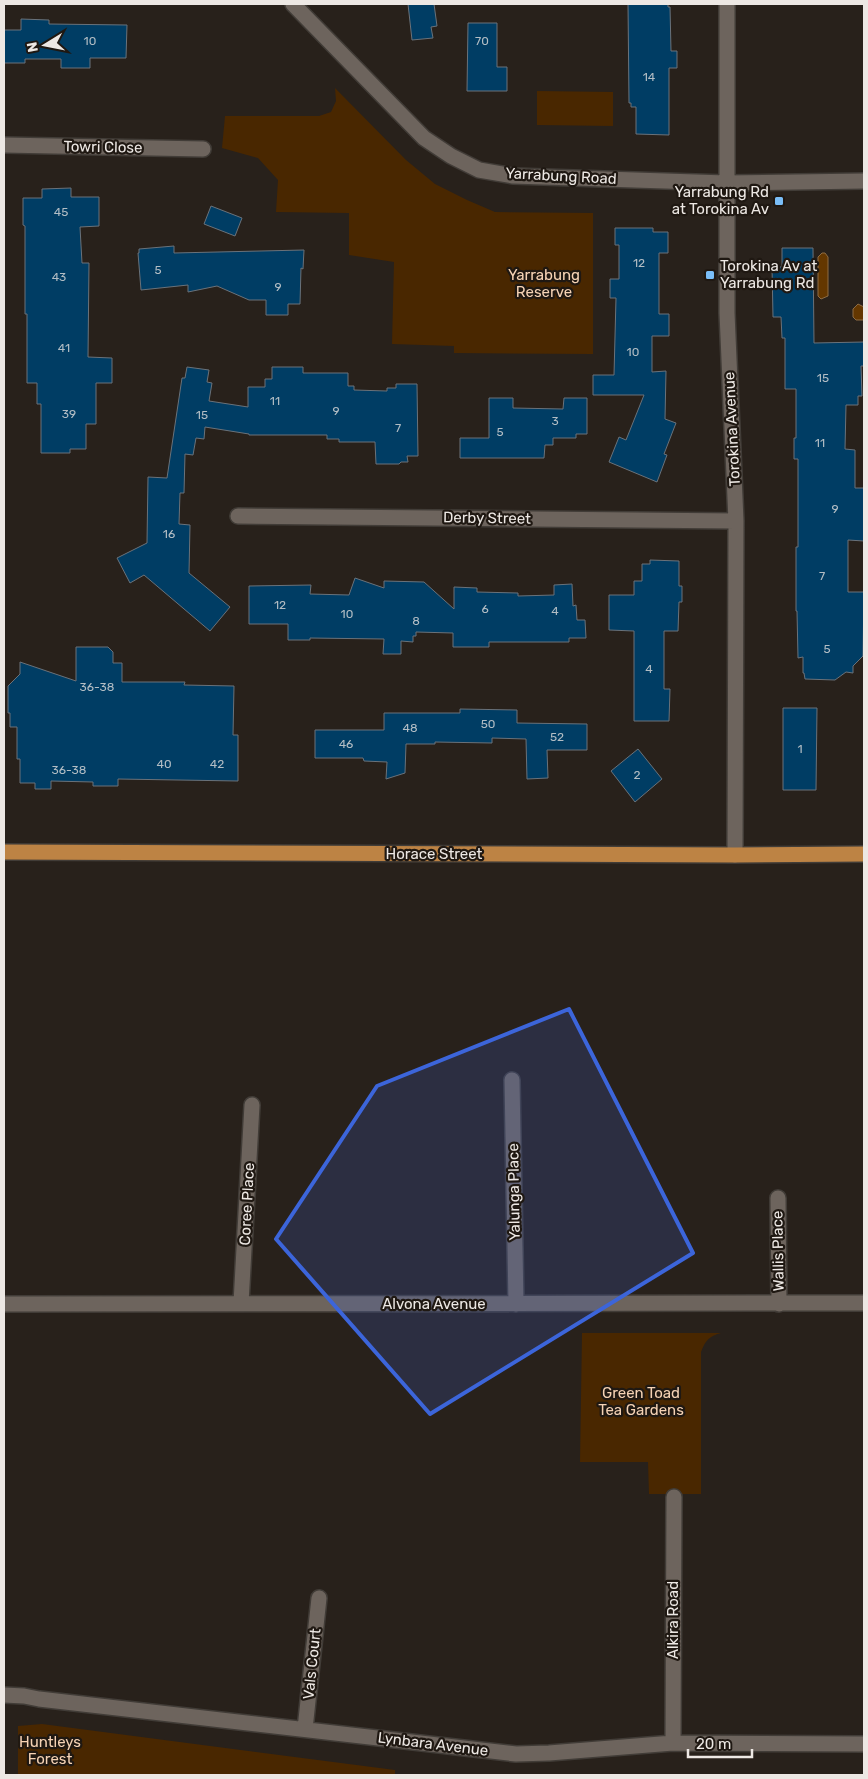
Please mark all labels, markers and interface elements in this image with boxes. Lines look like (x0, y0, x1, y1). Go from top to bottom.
north arrow (20, 20, 70, 70)
house number: 10 (84, 34, 96, 48)
house number: 70 (475, 34, 489, 48)
text: N (23, 41, 42, 54)
house number: 14 (643, 70, 656, 84)
street label: Towri Close (63, 137, 143, 157)
street label: Yarrabung Road (505, 164, 617, 188)
place label: Yarrabung Rd at Torokina Av (672, 183, 769, 218)
marker: Yarrabung Rd at Torokina Av (773, 195, 785, 207)
house number: 45 (54, 205, 68, 219)
house number: 12 (633, 256, 645, 270)
place label: Torokina Av at Yarrabung Rd (720, 257, 817, 292)
house number: 5 (154, 263, 162, 277)
park label: Yarrabung Reserve (508, 266, 580, 301)
marker: Torokina Av at Yarrabung Rd (704, 269, 716, 281)
house number: 43 (52, 270, 66, 284)
house number: 9 (274, 280, 282, 294)
house number: 41 (58, 341, 70, 355)
house number: 10 (627, 345, 639, 359)
street label: Torokina Avenue (720, 371, 744, 487)
house number: 15 (817, 371, 829, 385)
house number: 11 (270, 394, 280, 408)
house number: 9 (332, 404, 340, 418)
house number: 39 (62, 407, 76, 421)
house number: 15 (196, 408, 208, 422)
house number: 3 (551, 414, 559, 428)
house number: 7 (395, 421, 401, 435)
house number: 5 (496, 425, 504, 439)
house number: 11 (815, 436, 825, 450)
house number: 9 (831, 502, 839, 516)
street label: Derby Street (443, 508, 531, 528)
house number: 16 (163, 527, 175, 541)
house number: 7 (819, 569, 825, 583)
house number: 12 (274, 598, 286, 612)
house number: 6 (481, 602, 489, 616)
house number: 4 (551, 604, 559, 618)
house number: 10 (341, 607, 353, 621)
house number: 8 (412, 614, 420, 628)
house number: 5 (823, 642, 831, 656)
house number: 4 (645, 662, 653, 676)
house number: 36-38 (80, 680, 114, 694)
house number: 50 (481, 717, 495, 731)
house number: 48 (402, 721, 418, 735)
house number: 52 (550, 730, 564, 744)
house number: 46 (339, 737, 353, 751)
house number: 1 (797, 742, 803, 756)
house number: 40 (156, 757, 172, 771)
house number: 42 (210, 757, 224, 771)
house number: 36-38 (52, 763, 86, 777)
house number: 2 (633, 768, 641, 782)
street label: Horace Street (386, 845, 483, 863)
street label: Yalunga Place (504, 1143, 524, 1241)
street label: Coree Place (236, 1162, 258, 1246)
street label: Wallis Place (768, 1211, 788, 1291)
street label: Alvona Avenue (382, 1295, 486, 1313)
park label: Green Toad Tea Gardens (598, 1384, 684, 1419)
street label: Alkira Road (664, 1581, 682, 1659)
street label: Vals Court (299, 1627, 325, 1700)
scale bar (688, 1726, 752, 1758)
street label: Lynbara Avenue (377, 1728, 489, 1760)
park label: Huntleys Forest (19, 1733, 81, 1768)
text: 20 m (696, 1735, 731, 1753)

